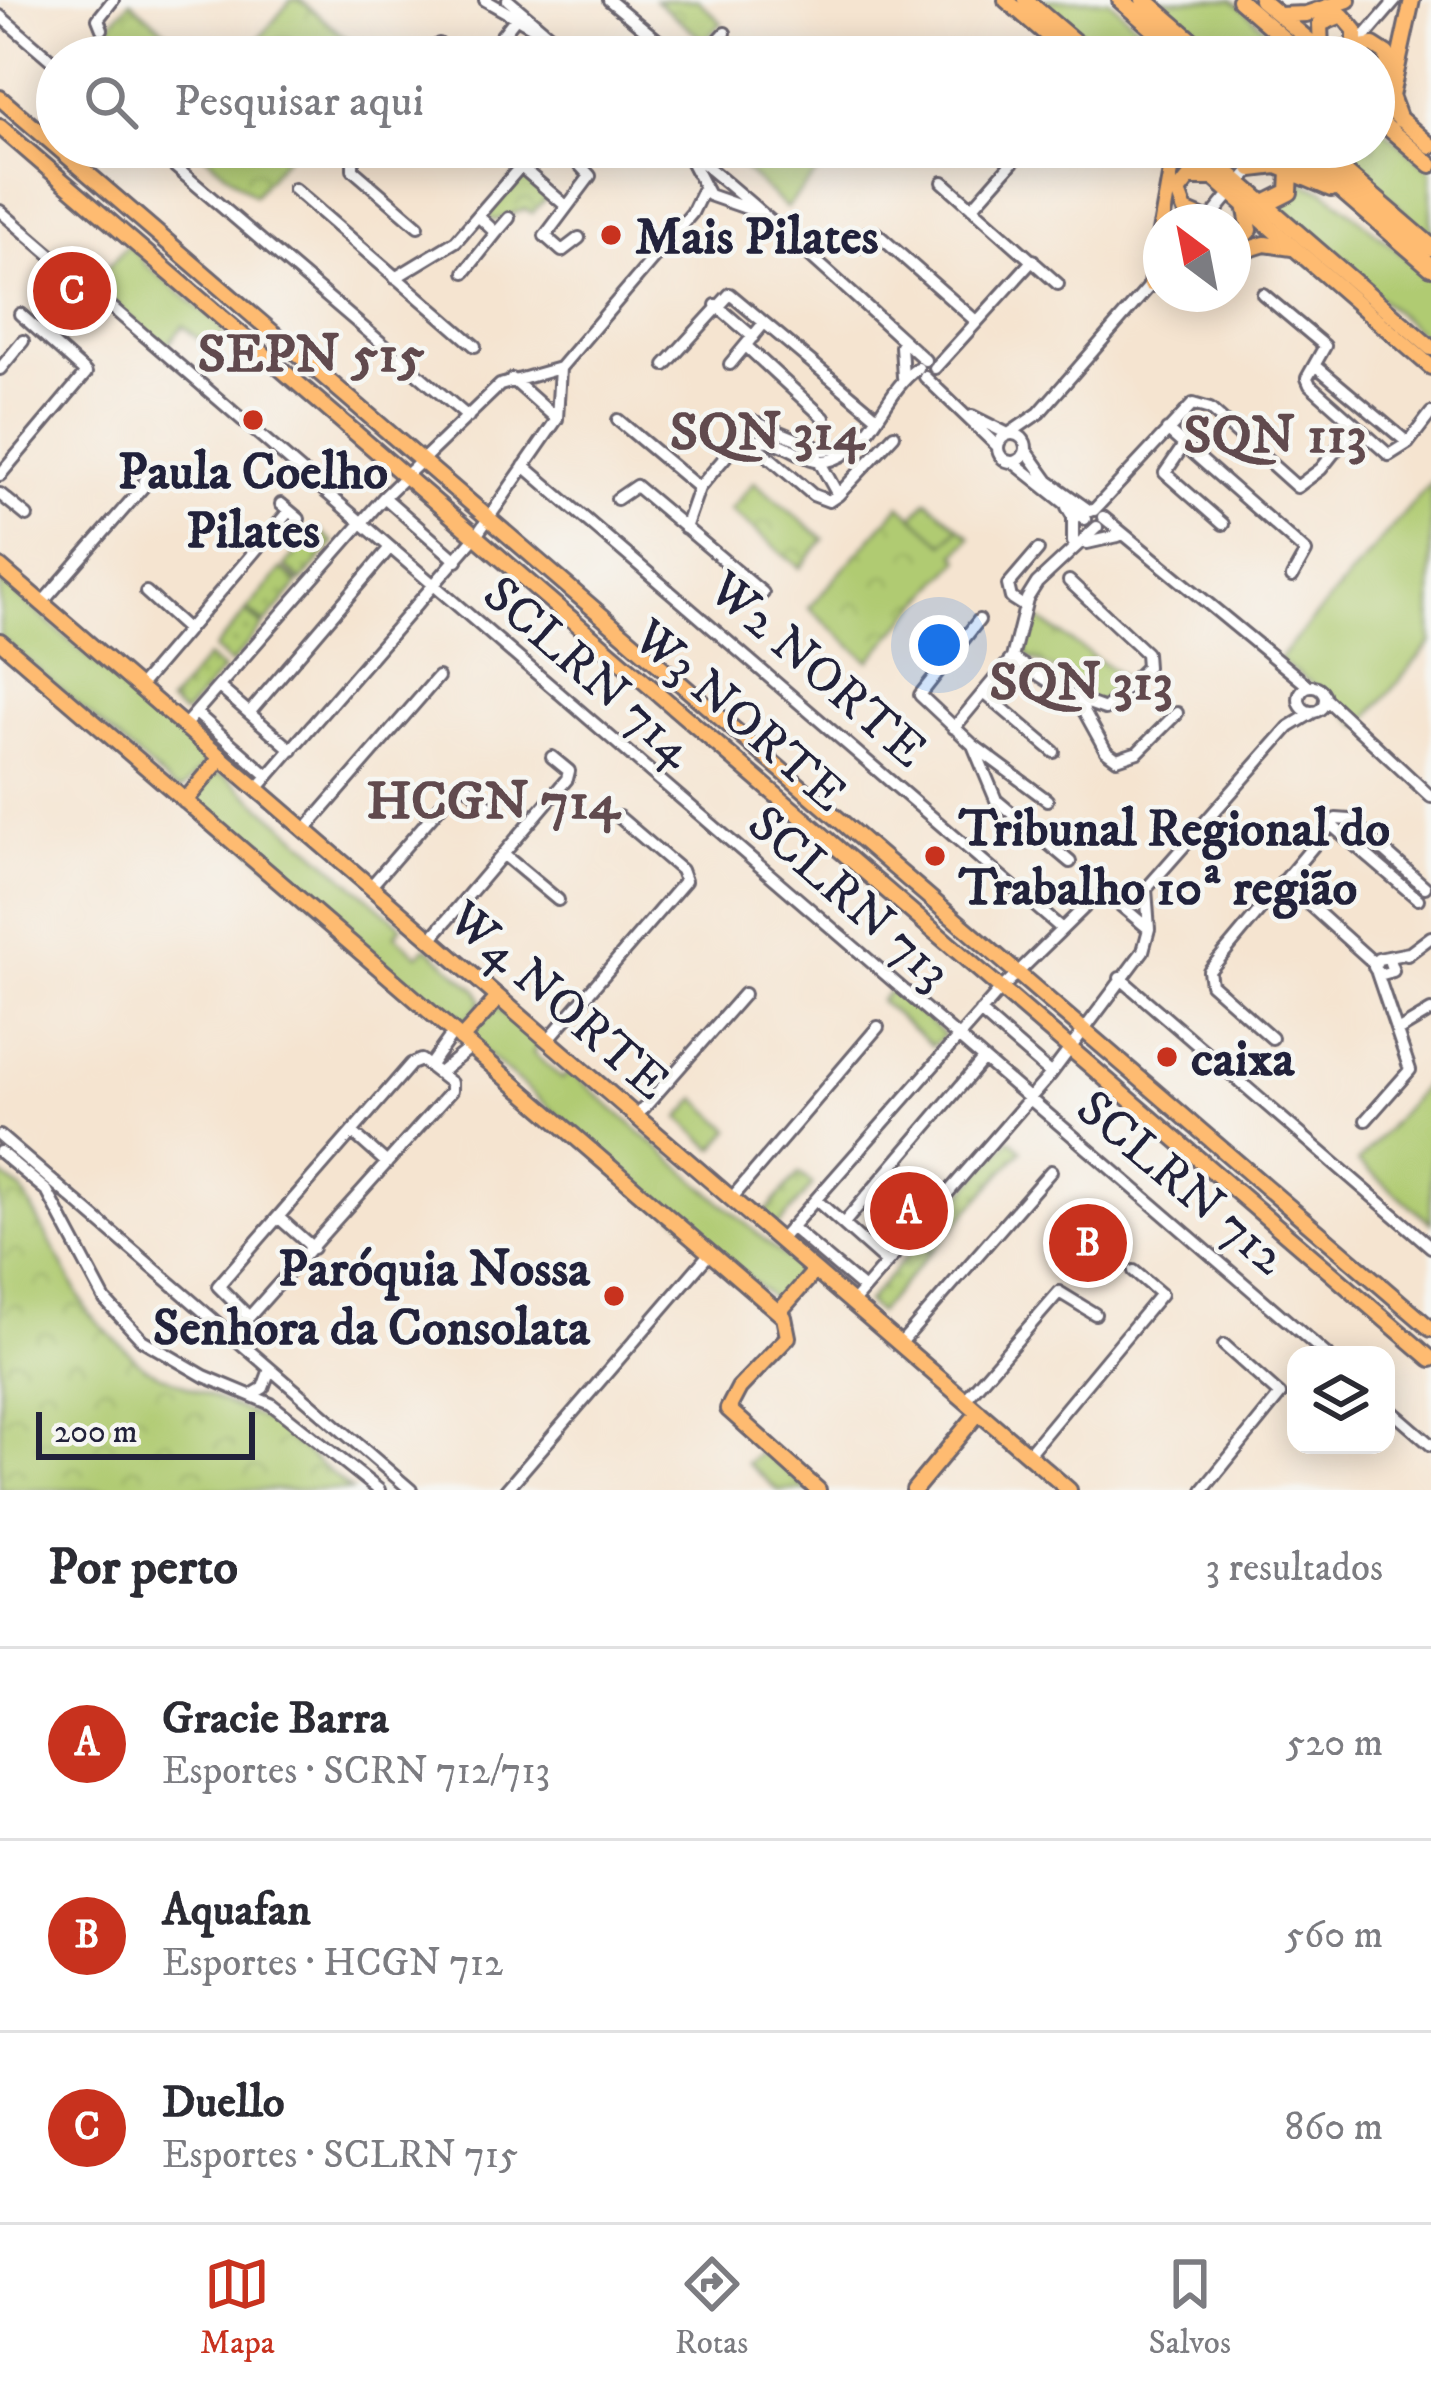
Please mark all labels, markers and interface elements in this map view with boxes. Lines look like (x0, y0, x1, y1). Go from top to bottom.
search box (36, 36, 1395, 168)
icon: search (78, 69, 144, 135)
text: Pesquisar aqui (174, 74, 424, 130)
north arrow (1143, 204, 1251, 312)
place label: Mais Pilates (635, 206, 879, 270)
marker: Mais Pilates (598, 222, 624, 248)
pin: C (33, 246, 111, 336)
district label: SEPN 515 (198, 322, 425, 389)
district label: SQN 314 (670, 400, 866, 467)
district label: SQN 113 (1183, 403, 1367, 470)
marker: Paula Coelho Pilates (240, 407, 266, 433)
place label: Paula Coelho Pilates (118, 441, 388, 564)
street label: W2 NORTE (694, 557, 939, 782)
street label: SCLRN 714 (469, 563, 708, 782)
street label: W3 NORTE (618, 605, 859, 826)
your location (909, 615, 969, 675)
district label: SQN 313 (989, 650, 1173, 717)
district label: HCGN 714 (366, 769, 622, 836)
street label: SCLRN 713 (734, 793, 964, 1004)
place label: Tribunal Regional do Trabalho 10ª região (958, 798, 1390, 921)
marker: Tribunal Regional do Trabalho 10ª região (922, 843, 948, 869)
street label: W4 NORTE (433, 887, 682, 1115)
place label: caixa (1191, 1028, 1296, 1092)
marker: caixa (1154, 1044, 1180, 1070)
street label: SCLRN 712 (1063, 1077, 1299, 1290)
pin: A (870, 1166, 948, 1256)
pin: B (1049, 1198, 1127, 1288)
place label: Paróquia Nossa Senhora da Consolata (153, 1238, 591, 1361)
marker: Paróquia Nossa Senhora da Consolata (601, 1283, 627, 1309)
map controls (1287, 1346, 1395, 1454)
button: layers (1287, 1346, 1395, 1454)
scale bar (36, 1406, 255, 1459)
text: 200 m (54, 1412, 138, 1453)
text: Por perto (48, 1536, 238, 1600)
text: 3 resultados (1206, 1544, 1383, 1593)
text: Gracie Barra (162, 1691, 389, 1747)
text: A (75, 1719, 99, 1768)
text: 520 m (1286, 1719, 1383, 1768)
text: Esportes · SCRN 712/713 (162, 1747, 550, 1796)
text: Aquafan (162, 1883, 311, 1939)
text: B (75, 1911, 99, 1960)
text: 560 m (1285, 1911, 1383, 1960)
text: Esportes · HCGN 712 (162, 1939, 503, 1988)
text: Duello (162, 2075, 285, 2131)
text: C (74, 2103, 100, 2152)
text: 860 m (1285, 2103, 1383, 2152)
text: Esportes · SCLRN 715 (162, 2131, 518, 2180)
tab: Mapa (200, 2251, 275, 2364)
tab: Rotas (675, 2251, 748, 2364)
tab: Salvos (1149, 2251, 1231, 2364)

